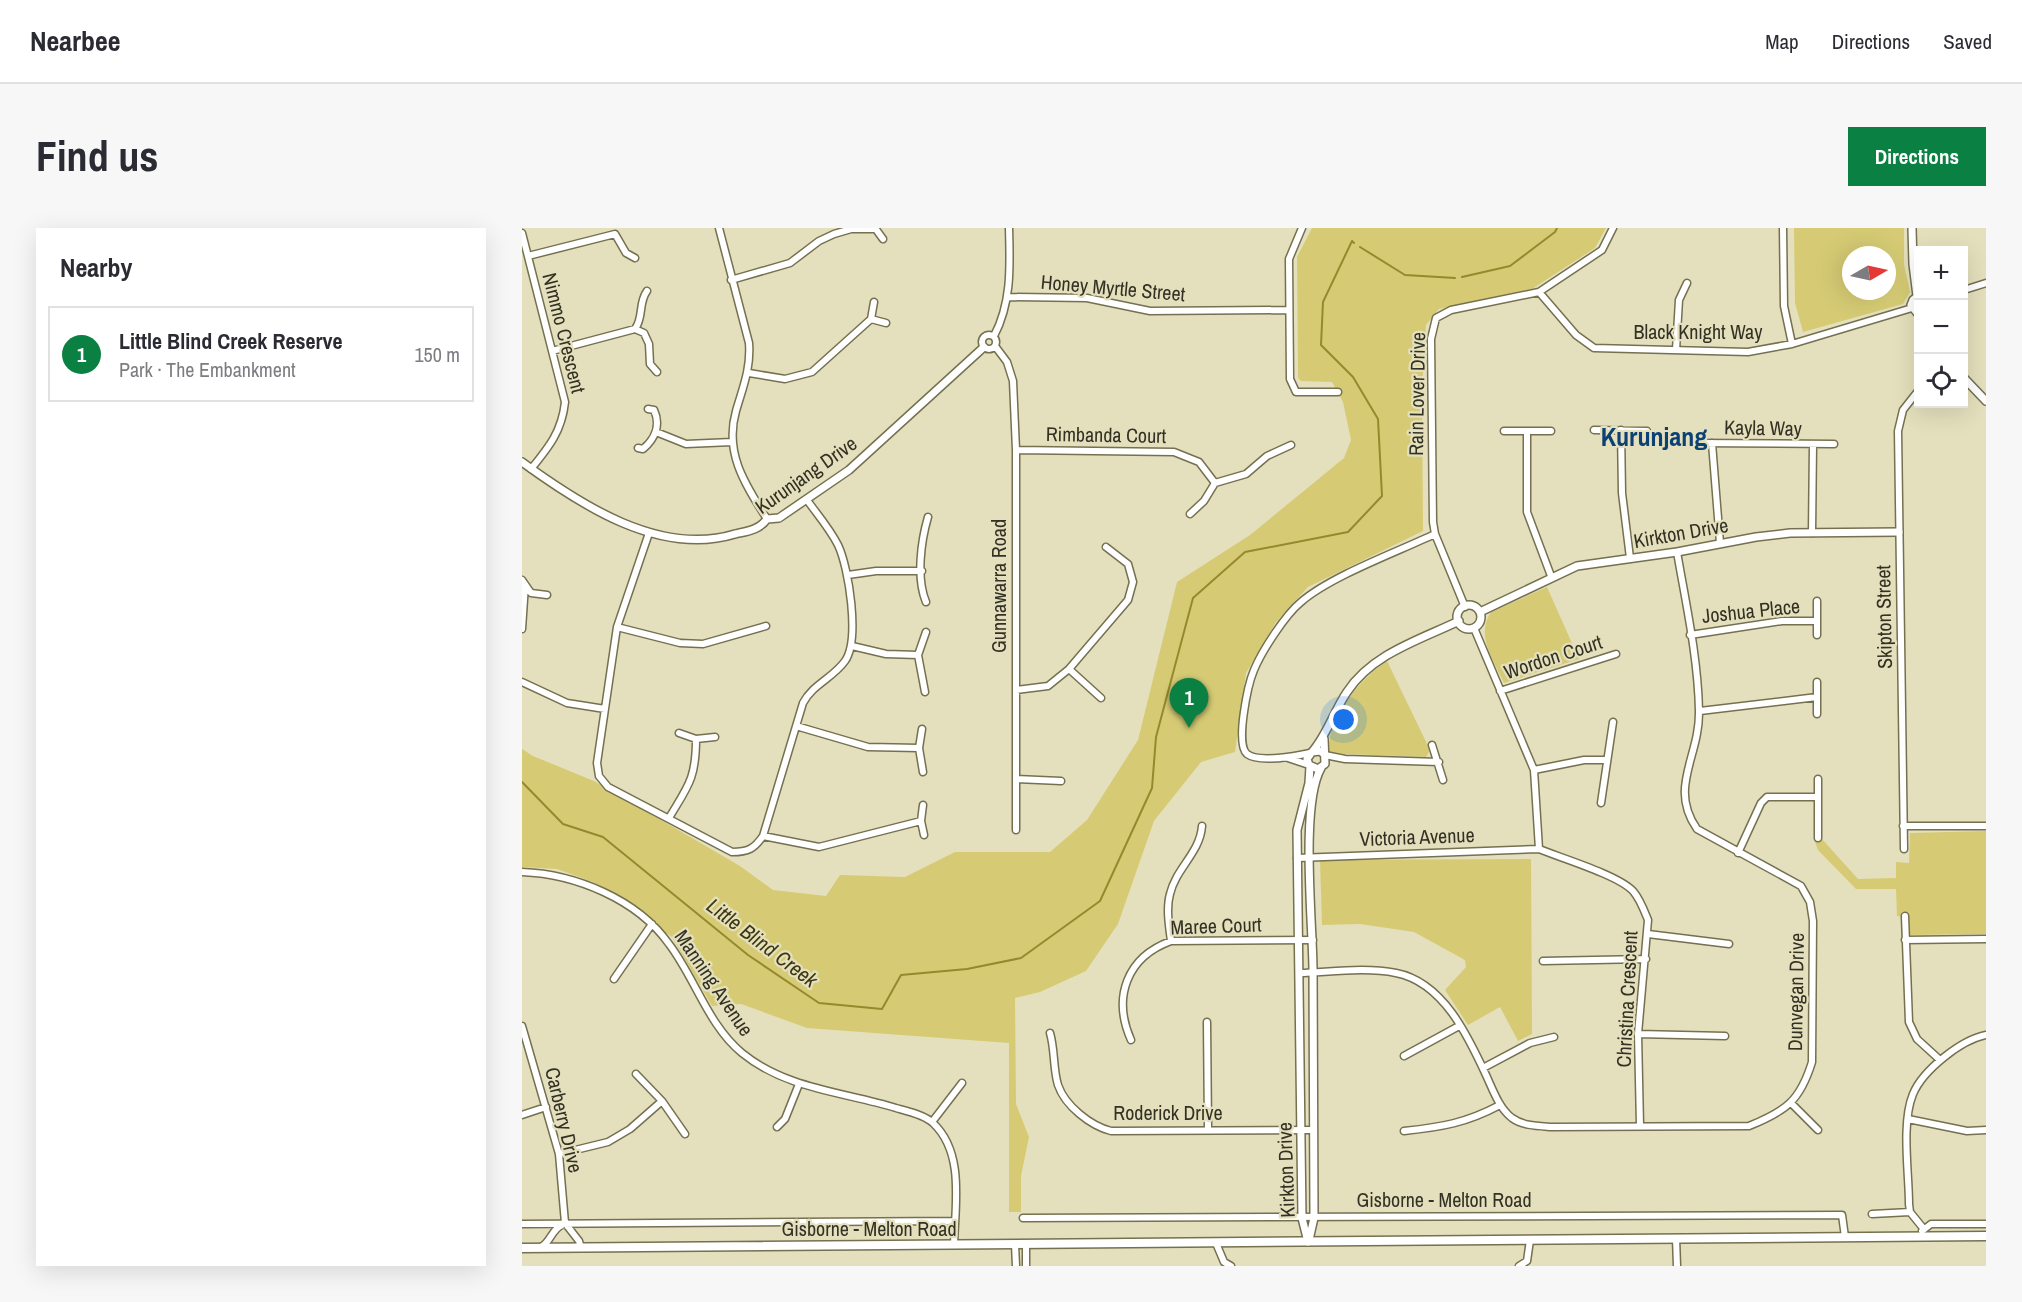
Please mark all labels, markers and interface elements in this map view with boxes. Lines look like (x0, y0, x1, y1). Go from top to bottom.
text: Nearbee (30, 22, 121, 60)
text: Map (1765, 27, 1799, 56)
text: Directions (1832, 27, 1910, 56)
text: Saved (1943, 27, 1992, 56)
button: Directions (1848, 127, 1986, 186)
text: Find us (36, 128, 158, 184)
north arrow (1842, 246, 1896, 300)
map controls (1914, 246, 1968, 408)
button: + (1914, 246, 1968, 300)
text: Nearby (60, 250, 132, 285)
street label: Honey Myrtle Street (1040, 268, 1187, 307)
street label: Nimmo Crescent (537, 270, 593, 396)
button: − (1914, 300, 1968, 354)
street label: Black Knight Way (1634, 318, 1763, 345)
text: Little Blind Creek Reserve (119, 326, 343, 356)
street label: Rain Lover Drive (1402, 332, 1431, 456)
text: 1 (77, 341, 86, 368)
text: 150 m (414, 341, 460, 368)
button: locate (1914, 354, 1968, 408)
text: Park · The Embankment (119, 356, 296, 383)
street label: Kayla Way (1724, 413, 1803, 442)
district label: Kurunjang (1601, 419, 1707, 454)
street label: Rimbanda Court (1046, 420, 1167, 449)
street label: Kurunjang Drive (749, 430, 862, 520)
street label: Kirkton Drive (1631, 511, 1730, 554)
street label: Gunnawarra Road (985, 519, 1012, 653)
street label: Skipton Street (1869, 564, 1898, 669)
street label: Joshua Place (1701, 592, 1801, 629)
street label: Wordon Court (1500, 628, 1606, 685)
pin: 1 (1170, 678, 1208, 728)
your location (1329, 705, 1358, 734)
street label: Victoria Avenue (1359, 821, 1475, 852)
water label: Little Blind Creek (701, 891, 825, 995)
street label: Maree Court (1170, 910, 1262, 941)
street label: Manning Avenue (669, 924, 760, 1041)
street label: Christina Crescent (1609, 930, 1644, 1068)
street label: Dunvegan Drive (1781, 933, 1810, 1051)
street label: Carberry Drive (539, 1064, 590, 1175)
street label: Roderick Drive (1113, 1099, 1223, 1126)
street label: Kirkton Drive (1270, 1122, 1301, 1218)
street label: Gisborne - Melton Road (1356, 1186, 1532, 1213)
street label: Gisborne - Melton Road (781, 1215, 957, 1242)

